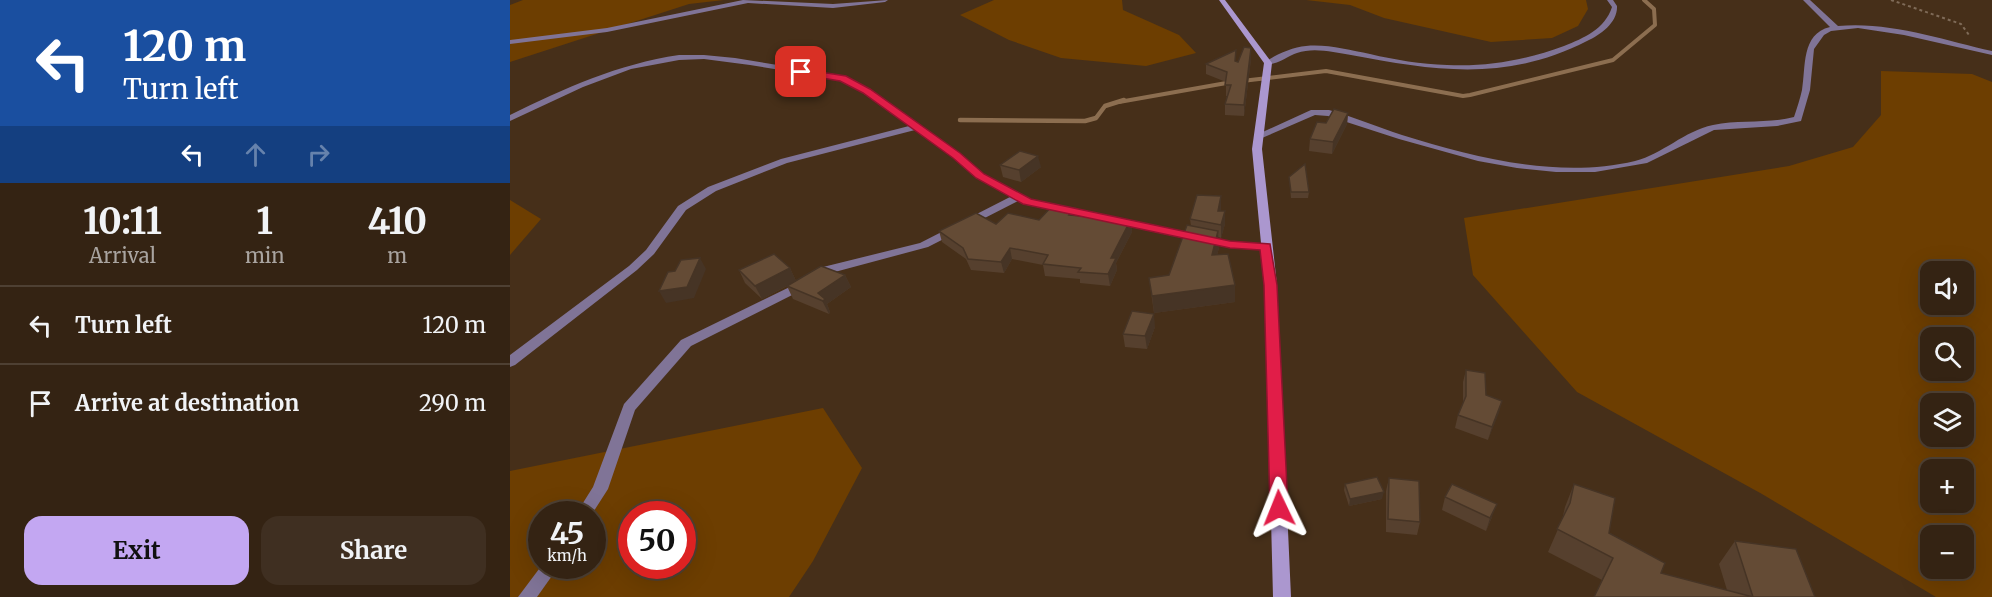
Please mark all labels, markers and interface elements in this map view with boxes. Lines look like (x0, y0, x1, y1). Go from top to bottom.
text: 120 m (123, 20, 246, 72)
icon: left (24, 24, 102, 102)
pin (775, 46, 826, 97)
icon: arrive (784, 55, 817, 88)
text: Turn left (123, 72, 238, 106)
icon: left (176, 138, 209, 171)
icon: ahead (239, 138, 272, 171)
icon: right (302, 138, 335, 171)
text: 10:11 (83, 199, 162, 244)
text: 1 (256, 199, 273, 244)
text: 410 (367, 199, 427, 244)
text: Arrival (89, 243, 156, 268)
text: min (245, 243, 284, 268)
text: m (387, 243, 407, 268)
map controls (1920, 261, 1974, 579)
button: sound (1920, 261, 1974, 315)
icon: left (24, 309, 57, 342)
text: Turn left (75, 311, 172, 339)
text: 120 m (422, 311, 486, 339)
button: search (1920, 327, 1974, 381)
icon: arrive (24, 387, 57, 420)
text: Arrive at destination (75, 389, 299, 417)
text: 290 m (419, 389, 486, 417)
button: layers (1920, 393, 1974, 447)
button: + (1920, 459, 1974, 513)
position arrow (1247, 476, 1311, 540)
speed limit sign: 50 (618, 501, 696, 579)
text: 45 (550, 514, 584, 552)
button: Exit (24, 516, 249, 585)
button: Share (261, 516, 486, 585)
button: − (1920, 525, 1974, 579)
text: km/h (547, 546, 587, 565)

